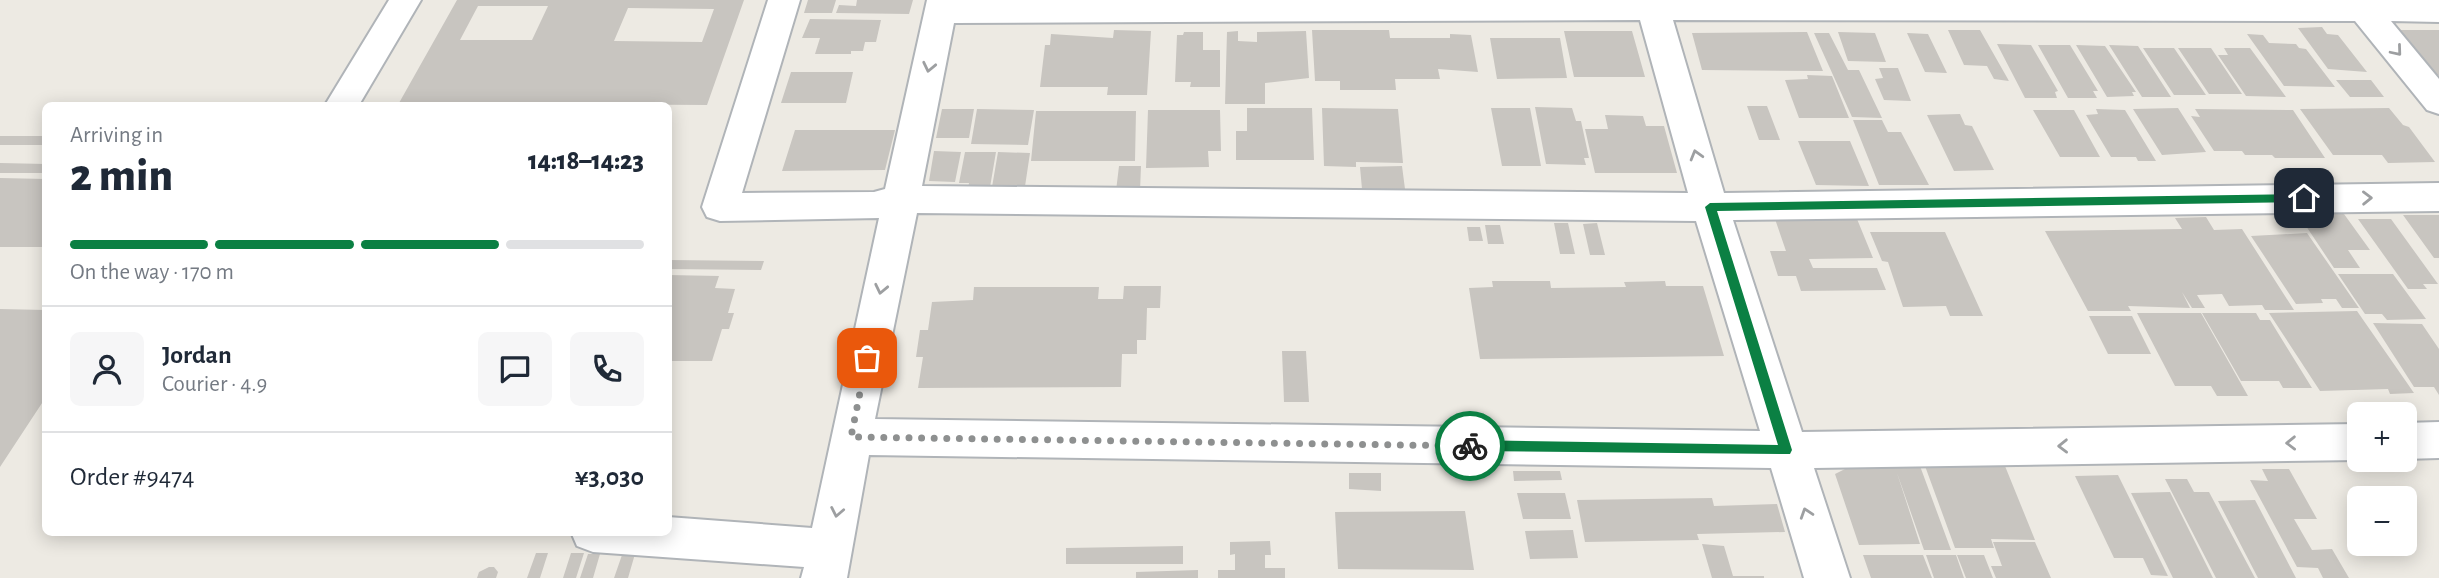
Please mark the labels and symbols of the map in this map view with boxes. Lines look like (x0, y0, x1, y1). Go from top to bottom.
one-way arrow (2389, 43, 2401, 56)
one-way arrow (922, 61, 937, 73)
one-way arrow (1689, 150, 1704, 162)
pin (2274, 168, 2334, 228)
one-way arrow (2361, 190, 2372, 205)
one-way arrow (875, 283, 890, 295)
pin (837, 328, 897, 388)
courier (1435, 411, 1505, 481)
one-way arrow (2285, 435, 2296, 450)
one-way arrow (2058, 438, 2068, 454)
one-way arrow (830, 506, 845, 518)
one-way arrow (1800, 507, 1814, 520)

